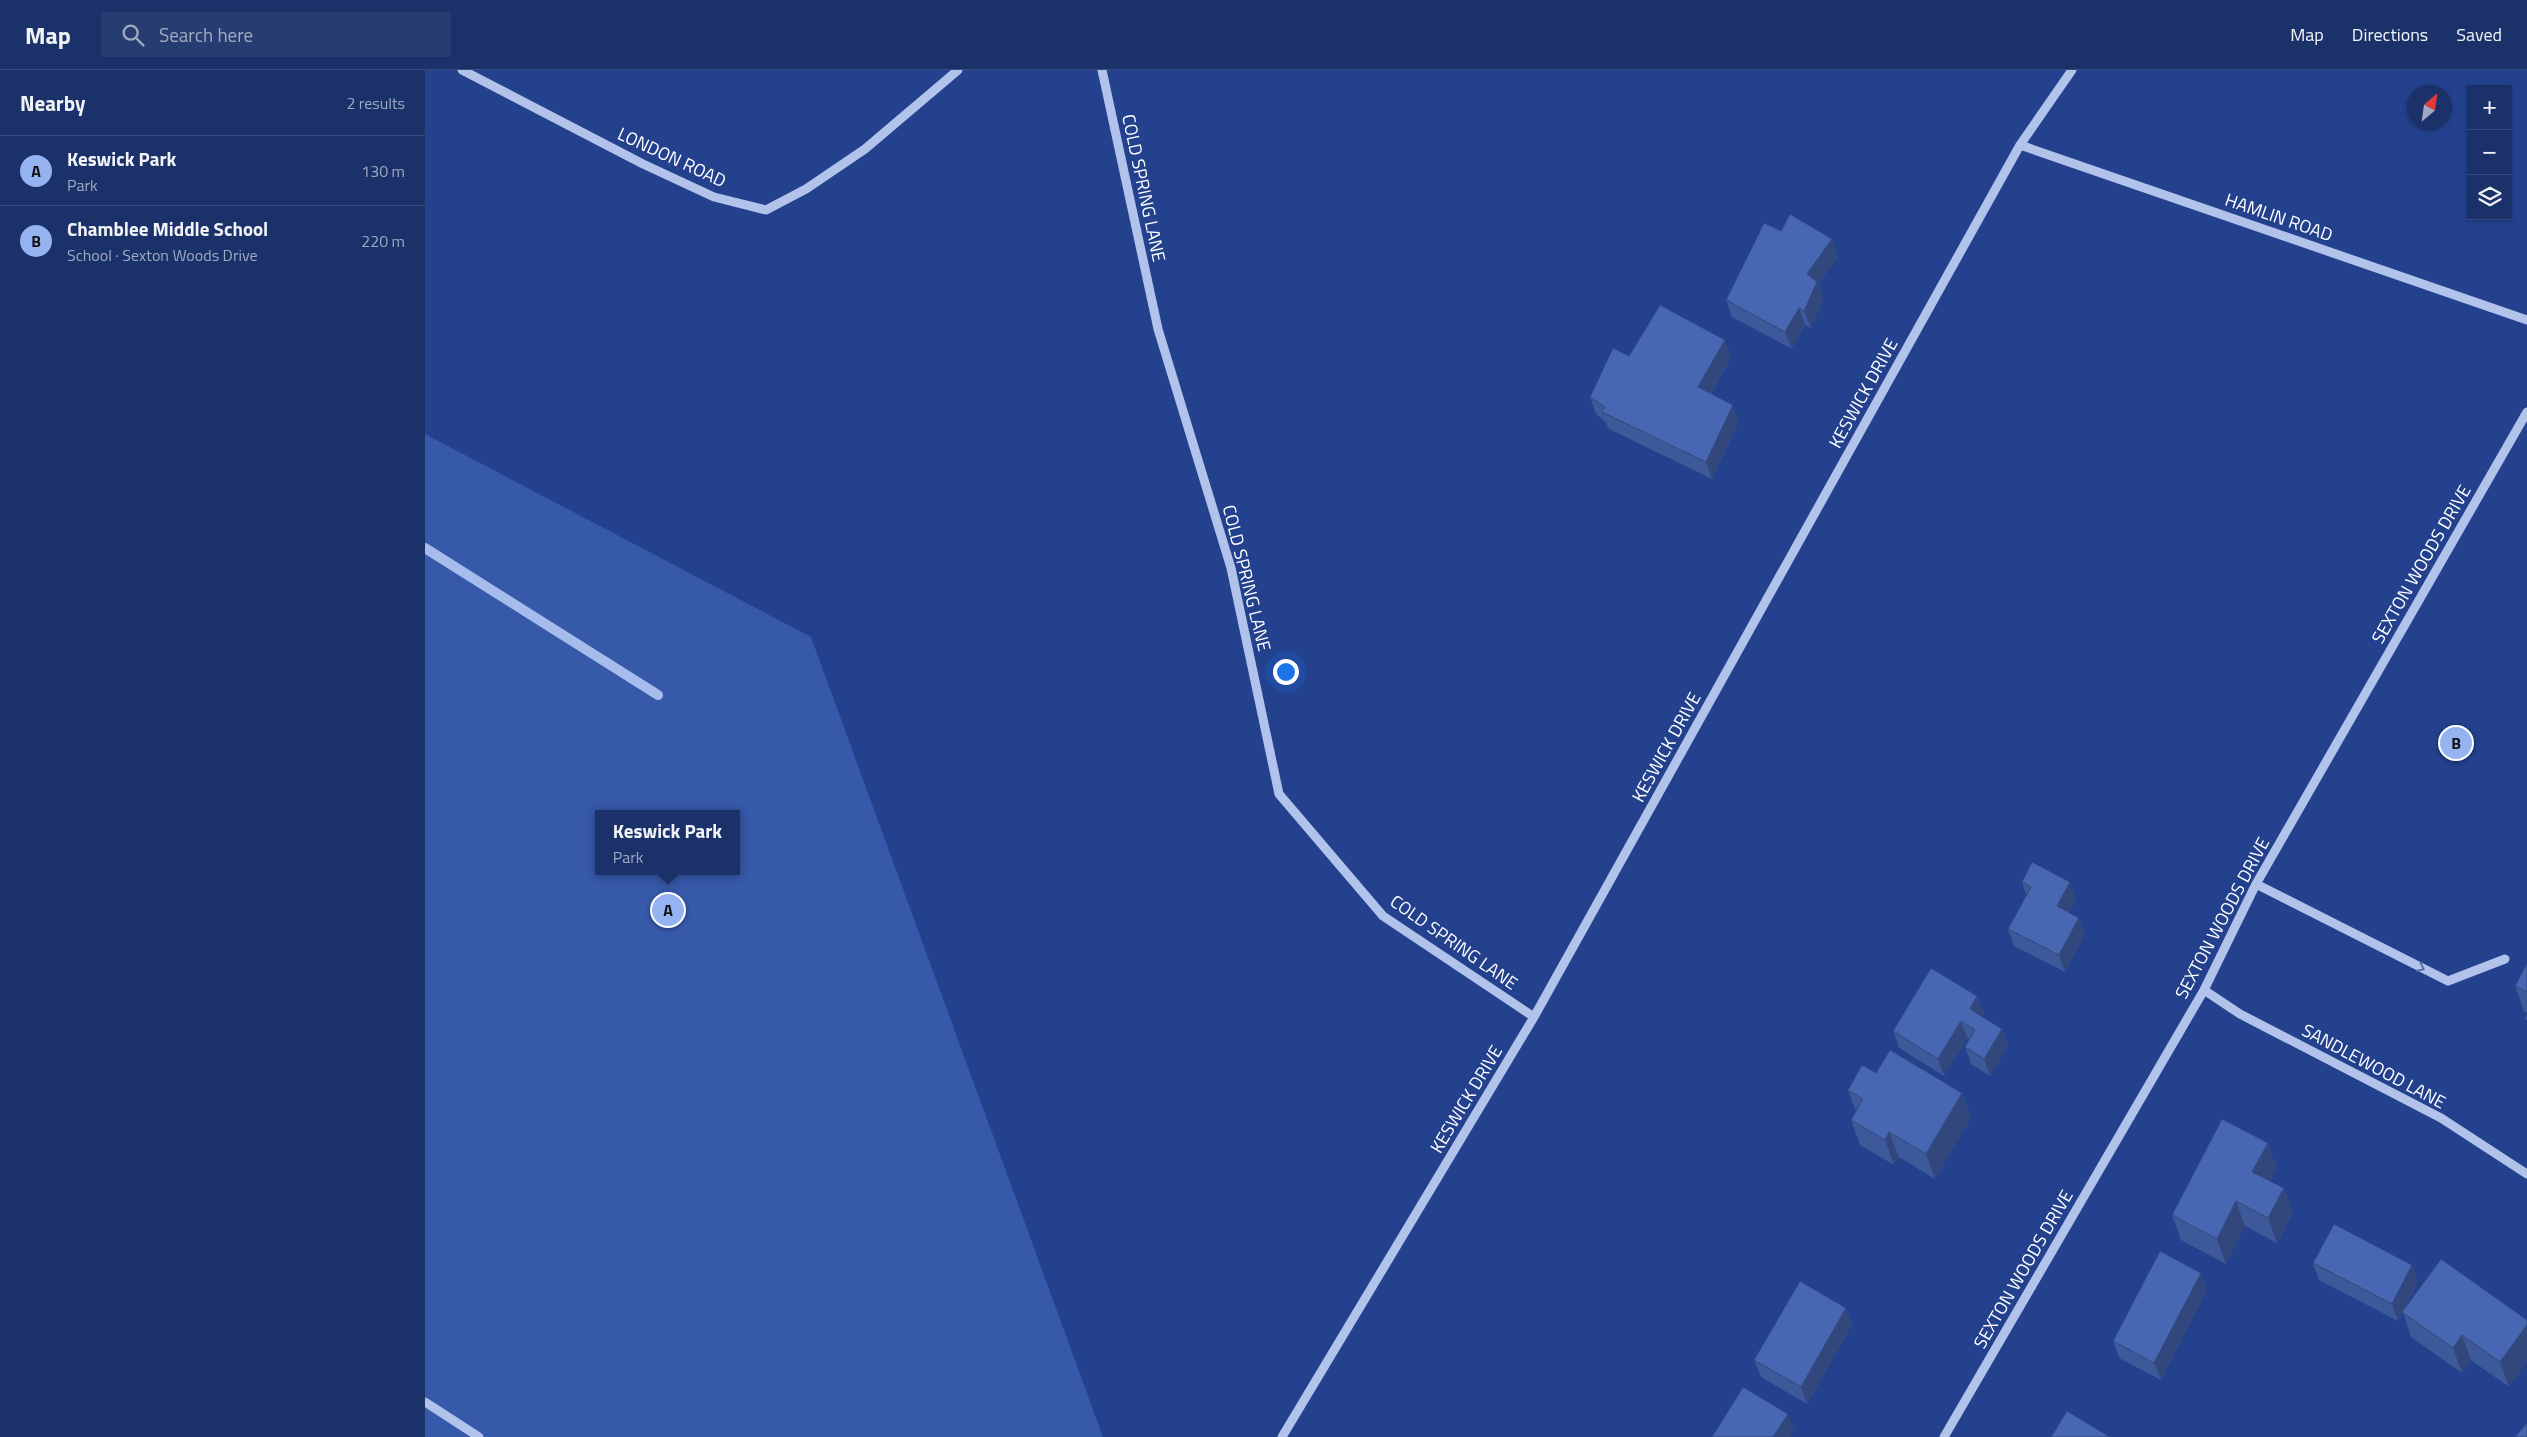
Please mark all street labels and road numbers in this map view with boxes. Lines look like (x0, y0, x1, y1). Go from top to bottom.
street label: COLD SPRING LANE (1115, 112, 1173, 264)
street label: LONDON ROAD (613, 120, 731, 194)
street label: HAMLIN ROAD (2222, 186, 2336, 248)
street label: KESWICK DRIVE (1822, 333, 1904, 453)
street label: SEXTON WOODS DRIVE (2364, 480, 2478, 648)
street label: COLD SPRING LANE (1216, 502, 1278, 654)
street label: KESWICK DRIVE (1625, 687, 1707, 807)
street label: SEXTON WOODS DRIVE (2168, 832, 2276, 1004)
street label: COLD SPRING LANE (1385, 888, 1523, 996)
street label: SANDLEWOOD LANE (2297, 1017, 2451, 1115)
street label: KESWICK DRIVE (1423, 1040, 1509, 1158)
street label: SEXTON WOODS DRIVE (1966, 1185, 2080, 1353)

